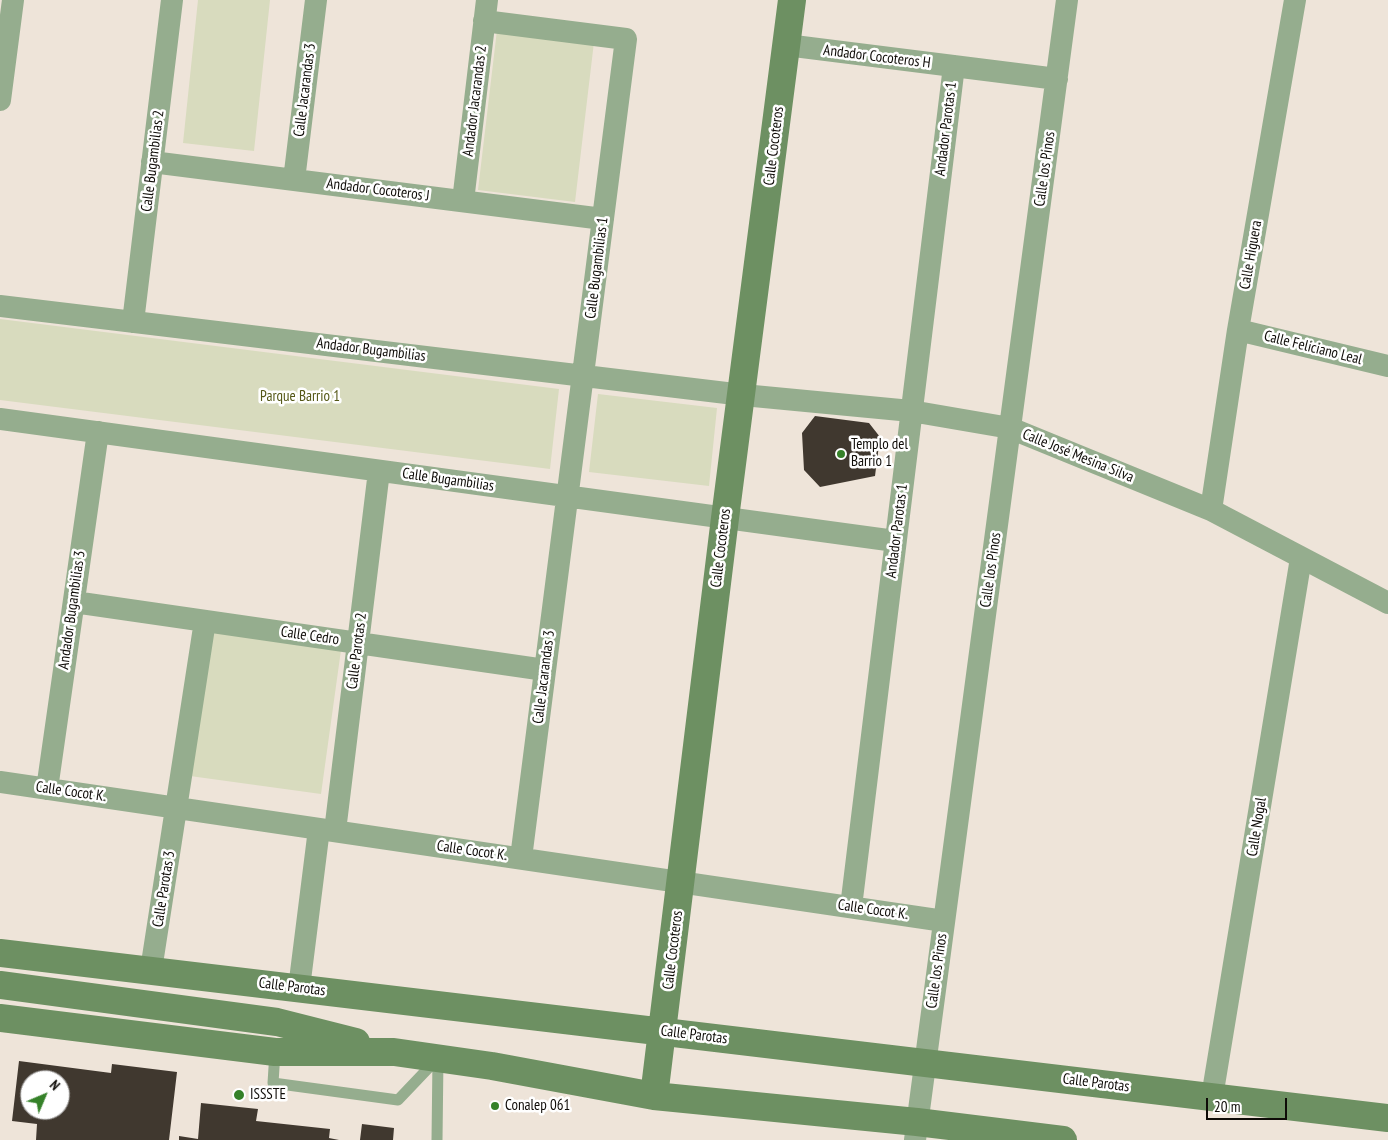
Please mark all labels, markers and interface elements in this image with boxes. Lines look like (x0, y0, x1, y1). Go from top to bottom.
street label: Andador Cocoteros H (822, 41, 932, 73)
street label: Calle Jacarandas 3 (290, 42, 320, 138)
street label: Andador Jacarandas 2 (459, 45, 491, 157)
street label: Andador Parotas 1 (931, 81, 961, 177)
street label: Calle Cocoteros (760, 106, 788, 186)
street label: Calle Bugambilias 2 (138, 109, 168, 213)
street label: Calle los Pinos (1031, 130, 1059, 208)
street label: Andador Cocoteros J (325, 175, 431, 205)
street label: Calle Bugambilias 1 (582, 216, 612, 320)
street label: Calle Higuera (1236, 219, 1266, 291)
street label: Calle Feliciano Leal (1262, 327, 1364, 369)
street label: Andador Bugambilias (315, 334, 427, 366)
park label: Parque Barrio 1 (260, 388, 340, 406)
street label: Calle José Mesina Silva (1020, 425, 1136, 487)
place label: Templo del Barrio 1 (851, 436, 908, 471)
marker: Templo del Barrio 1 (835, 448, 847, 460)
street label: Calle Bugambilias (401, 465, 495, 495)
street label: Andador Parotas 1 (882, 483, 912, 579)
street label: Calle Cocoteros (707, 508, 735, 588)
street label: Calle los Pinos (977, 531, 1005, 609)
street label: Andador Bugambilias 3 (55, 549, 89, 671)
street label: Calle Parotas 2 (343, 612, 371, 690)
street label: Calle Cedro (280, 623, 340, 649)
street label: Calle Jacarandas 3 (529, 629, 559, 725)
street label: Calle Cocot K. (35, 778, 107, 806)
street label: Calle Nogal (1243, 796, 1271, 858)
street label: Calle Cocot K. (436, 837, 508, 865)
street label: Calle Parotas 3 (149, 850, 179, 928)
street label: Calle Cocot K. (837, 896, 909, 924)
street label: Calle Cocoteros (659, 910, 687, 990)
street label: Calle los Pinos (923, 932, 951, 1010)
street label: Calle Parotas (258, 974, 326, 1000)
street label: Calle Parotas (660, 1022, 728, 1048)
north arrow (20, 1070, 70, 1120)
street label: Calle Parotas (1062, 1070, 1130, 1096)
text: N (46, 1076, 64, 1094)
place label: ISSSTE (250, 1086, 286, 1104)
marker: ISSSTE (232, 1088, 246, 1102)
scale bar (1208, 1088, 1289, 1120)
place label: Conalep 061 (505, 1097, 570, 1115)
text: 20 m (1214, 1097, 1240, 1116)
marker: Conalep 061 (489, 1100, 501, 1112)

